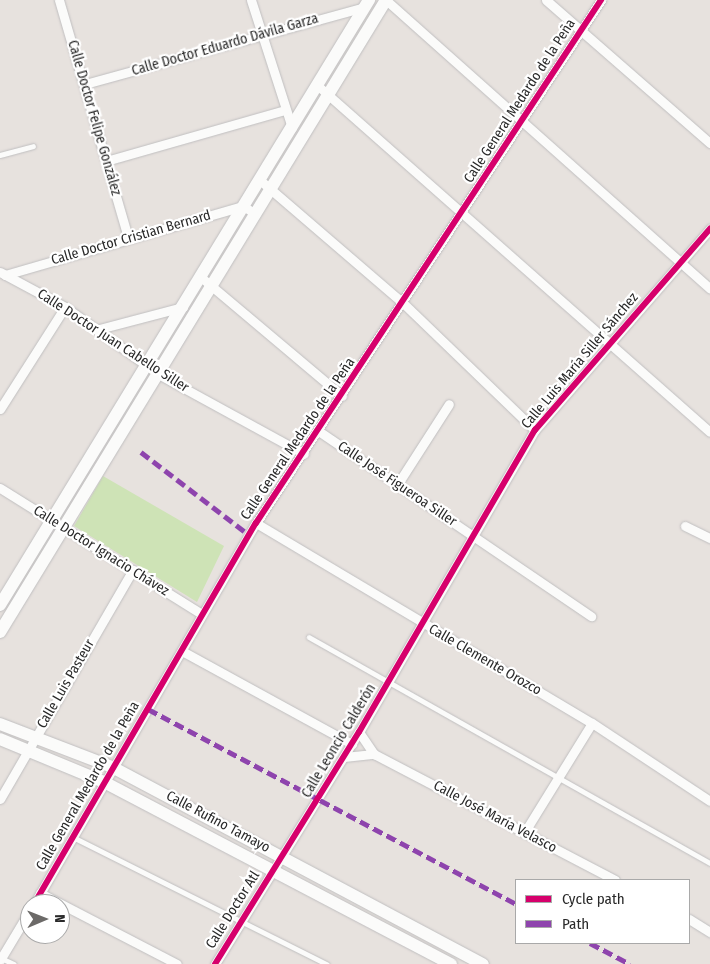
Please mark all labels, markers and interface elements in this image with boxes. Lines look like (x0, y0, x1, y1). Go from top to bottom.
street label: Calle Doctor Eduardo Dávila Garza (130, 10, 320, 80)
street label: Calle General Medardo de la Peña (461, 16, 579, 186)
street label: Calle Doctor Felipe González (64, 38, 124, 198)
street label: Calle Doctor Cristian Bernard (49, 207, 213, 269)
street label: Calle Doctor Juan Cabello Siller (34, 286, 192, 396)
street label: Calle Luis María Siller Sánchez (518, 290, 642, 432)
street label: Calle General Medardo de la Peña (237, 355, 359, 523)
street label: Calle José Figueroa Siller (334, 438, 460, 530)
street label: Calle Doctor Ignacio Chávez (30, 502, 172, 600)
street label: Calle Clemente Orozco (426, 621, 544, 699)
street label: Calle Luis Pasteur (34, 636, 98, 732)
street label: Calle Leoncio Calderón (298, 681, 380, 801)
street label: Calle General Medardo de la Peña (33, 699, 143, 873)
street label: Calle José María Velasco (431, 777, 559, 857)
street label: Calle Rufino Tamayo (163, 788, 273, 856)
street label: Calle Doctor Atl (203, 868, 263, 952)
legend (515, 879, 690, 944)
text: Cycle path (562, 890, 625, 908)
north arrow (20, 894, 70, 944)
text: N (51, 914, 68, 923)
text: Path (562, 915, 589, 933)

